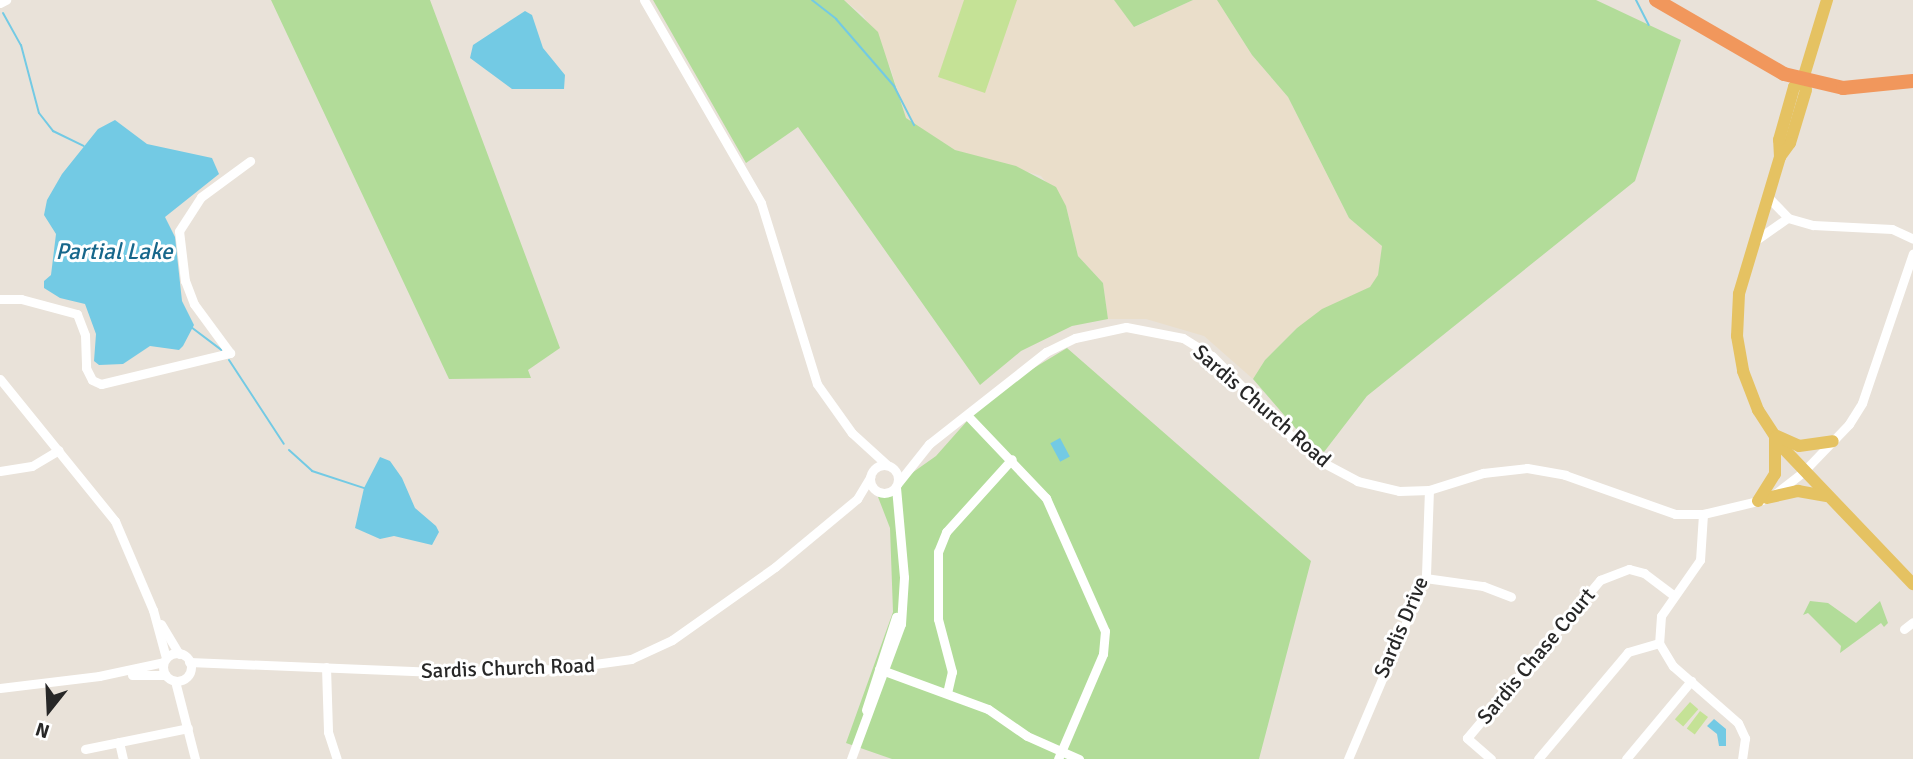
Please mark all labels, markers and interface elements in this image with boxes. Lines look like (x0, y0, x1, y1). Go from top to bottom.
water label: Partial Lake (55, 238, 173, 266)
street label: Sardis Church Road (1188, 339, 1336, 473)
street label: Sardis Drive (1368, 573, 1434, 681)
street label: Sardis Chase Court (1472, 583, 1600, 729)
street label: Sardis Church Road (420, 652, 596, 684)
north arrow (14, 675, 84, 745)
text: N (33, 717, 53, 743)

